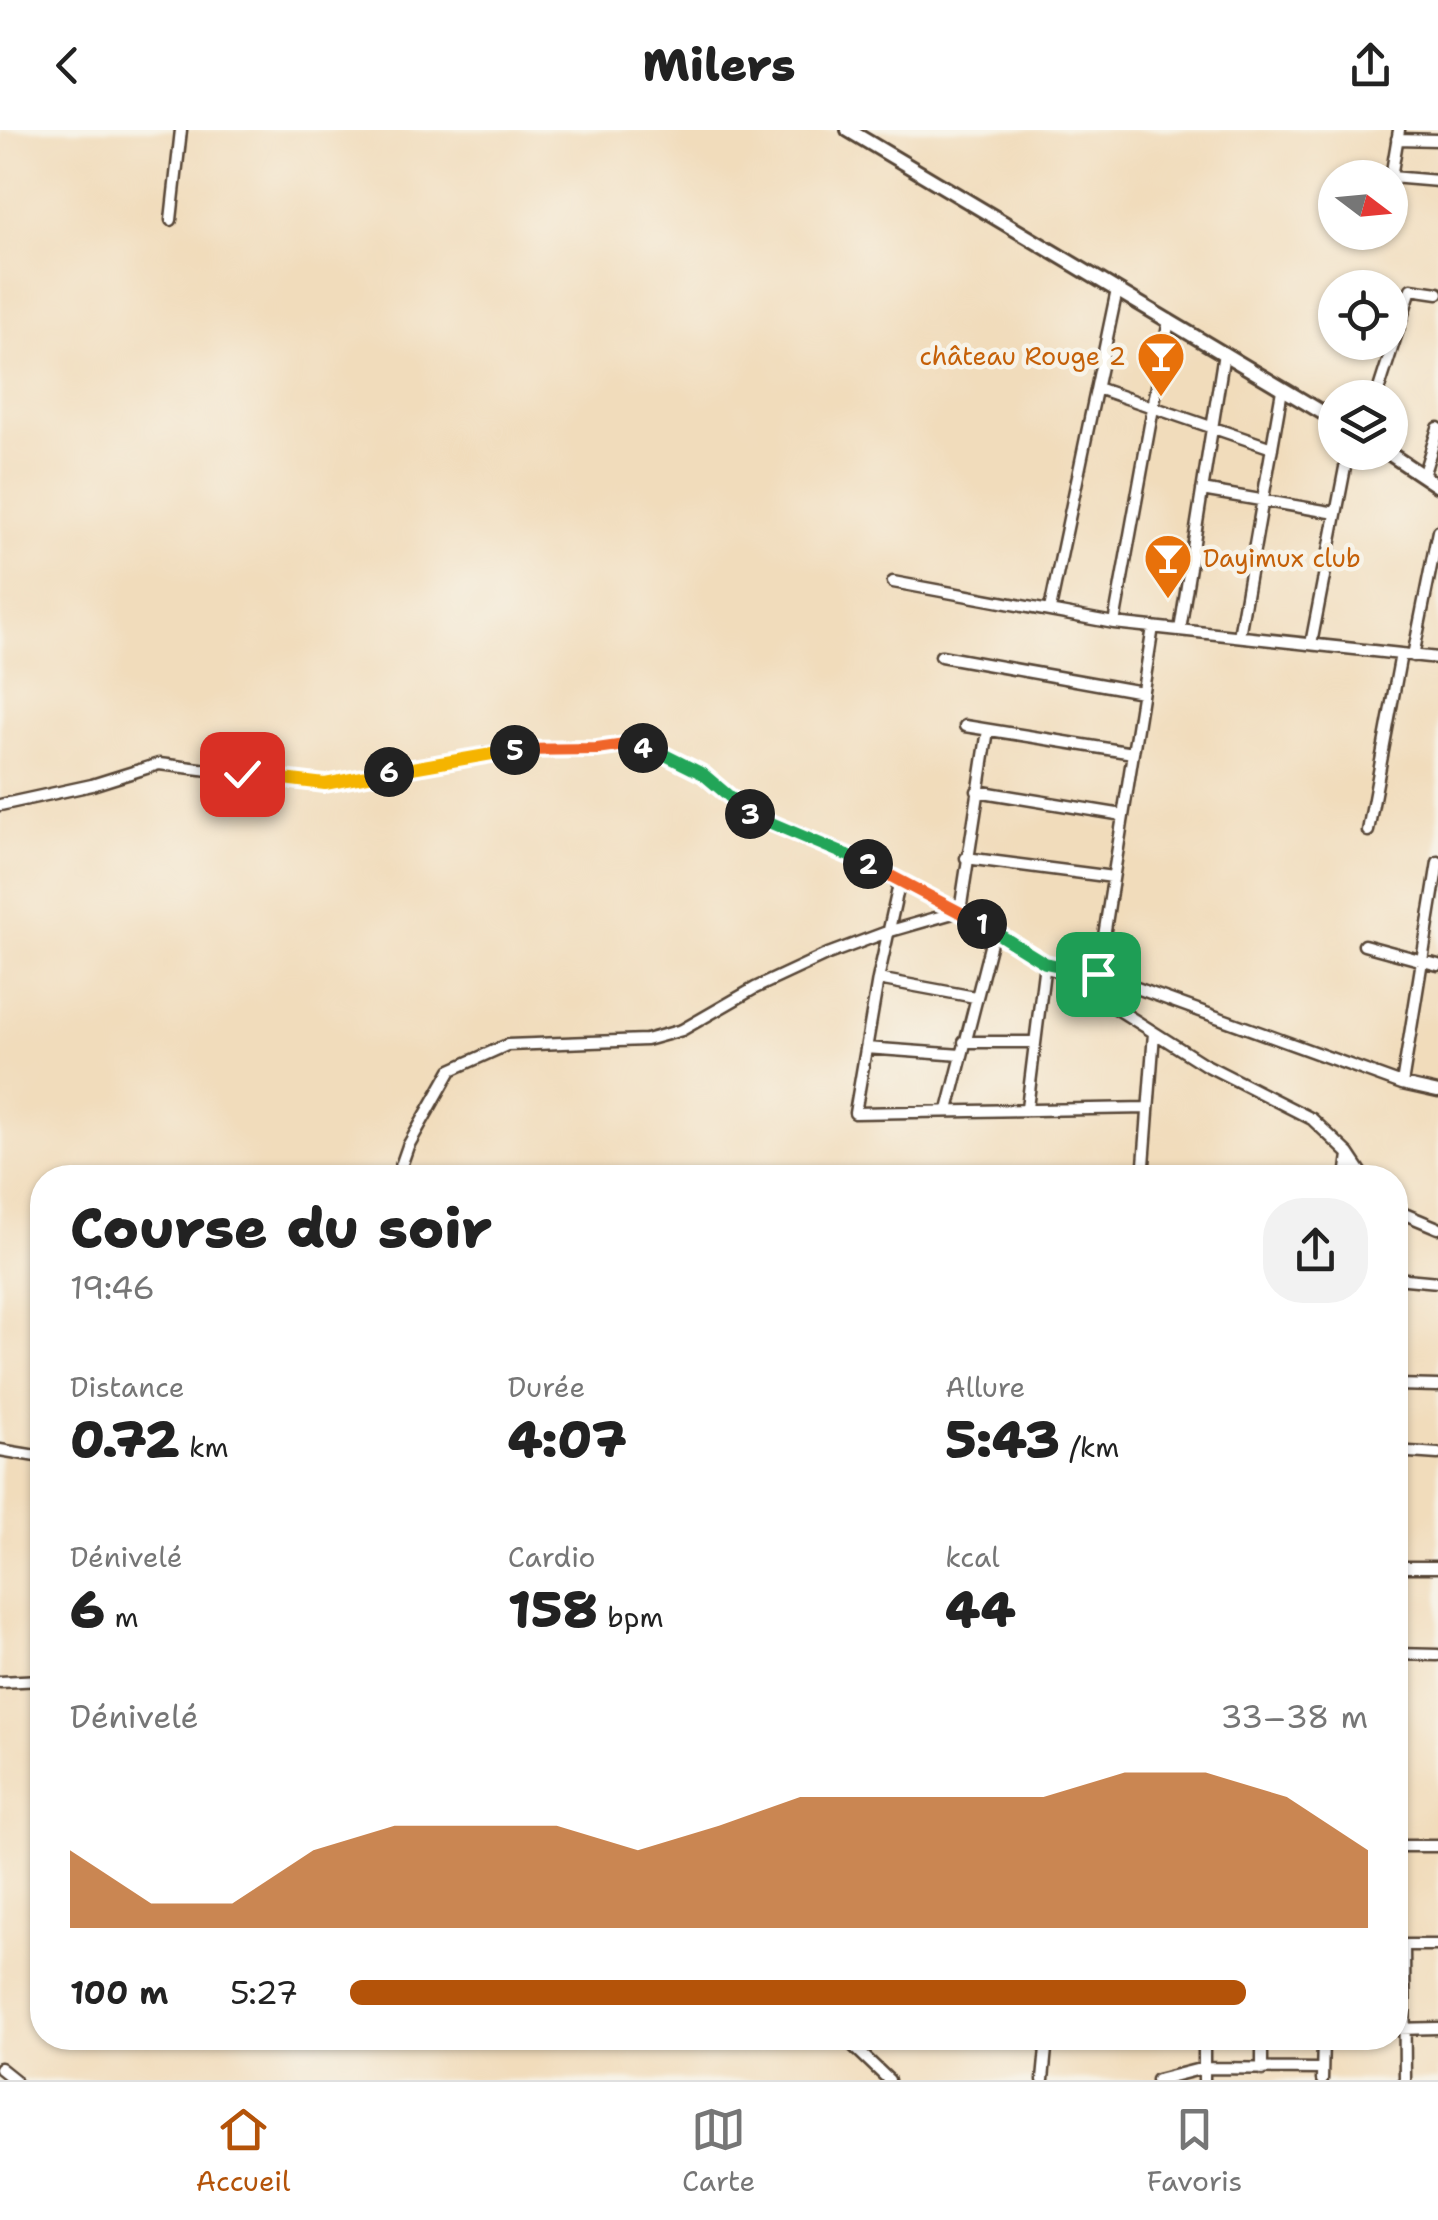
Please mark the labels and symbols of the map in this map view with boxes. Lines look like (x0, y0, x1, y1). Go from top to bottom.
north arrow (1318, 160, 1408, 250)
bar icon: château Rouge 2 (1135, 330, 1187, 398)
place label: château Rouge 2 (919, 339, 1126, 373)
bar icon: Dayimux club (1142, 532, 1194, 600)
place label: Dayimux club (1203, 541, 1361, 575)
pin: 4 (618, 723, 668, 773)
pin: 5 (490, 725, 540, 775)
pin (200, 732, 285, 817)
pin: 6 (364, 747, 414, 797)
pin: 3 (725, 789, 775, 839)
pin: 2 (843, 839, 893, 889)
pin: 1 (957, 899, 1007, 949)
pin (1056, 932, 1141, 1017)

